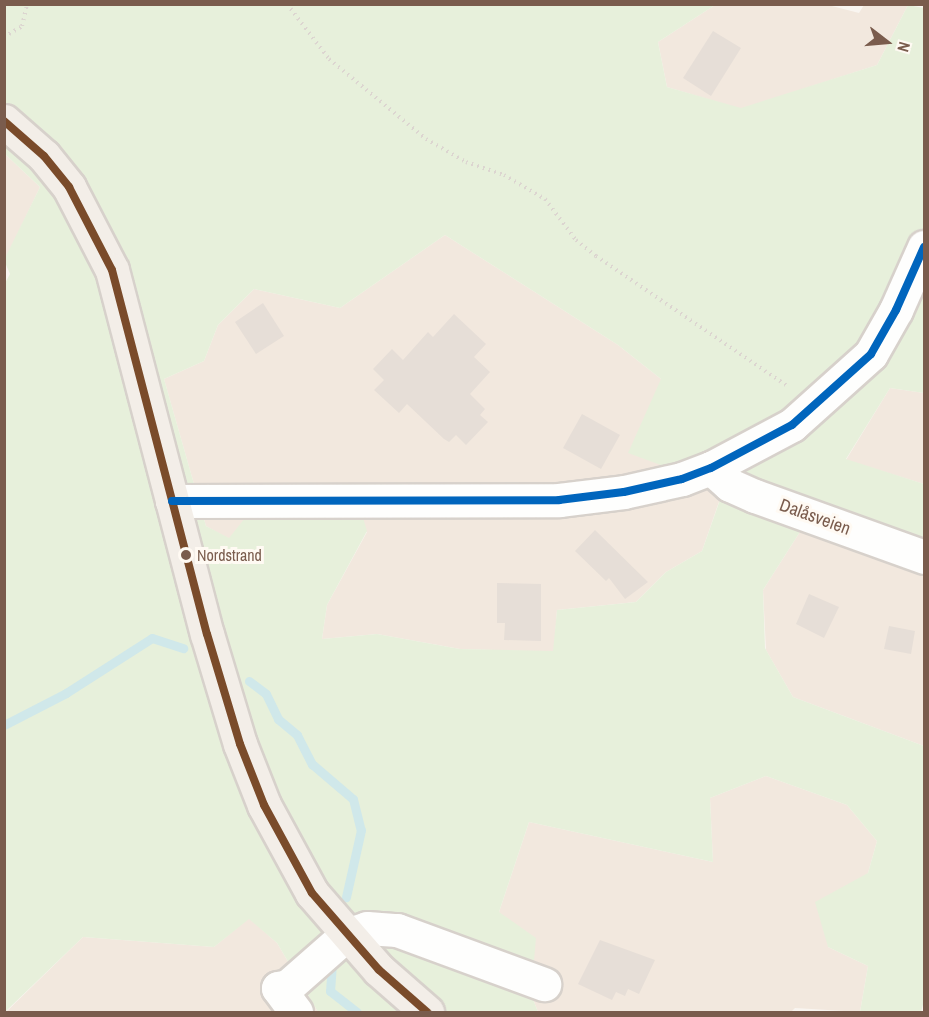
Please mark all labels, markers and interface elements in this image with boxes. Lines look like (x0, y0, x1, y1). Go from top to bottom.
north arrow (857, 12, 917, 72)
text: N (892, 39, 916, 55)
street label: Dalåsveien (777, 494, 853, 540)
place label: Nordstrand (197, 545, 262, 565)
marker: Nordstrand (180, 549, 192, 561)

